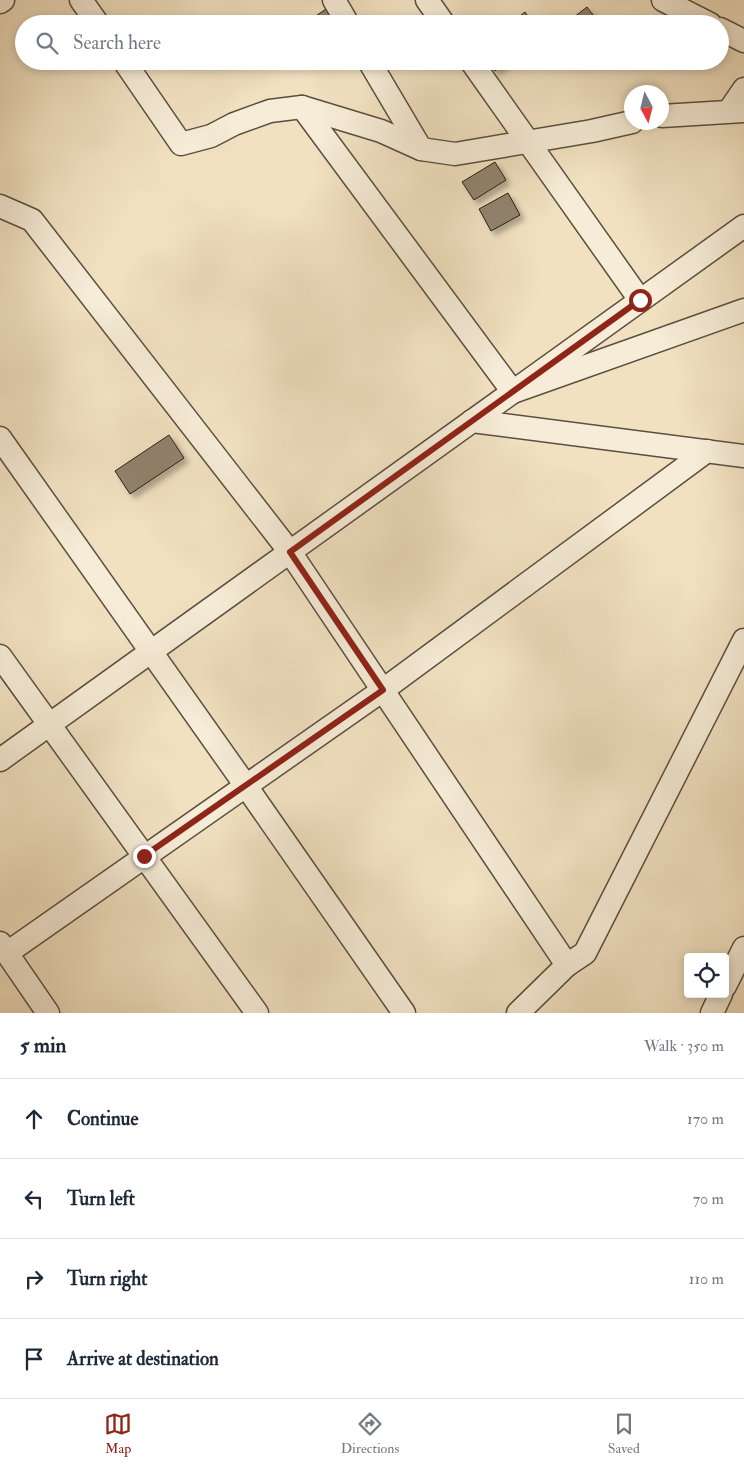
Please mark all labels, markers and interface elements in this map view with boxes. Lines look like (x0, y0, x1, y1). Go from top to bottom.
search box (15, 15, 729, 70)
icon: search (33, 29, 61, 57)
text: Search here (73, 31, 161, 55)
north arrow (624, 85, 669, 130)
route start (629, 289, 652, 312)
route end (133, 845, 156, 868)
map controls (684, 953, 729, 998)
button: locate (684, 953, 729, 998)
text: 5 min (20, 1032, 66, 1059)
text: Walk · 350 m (644, 1036, 724, 1056)
icon: ahead (20, 1105, 48, 1133)
text: Continue (67, 1107, 138, 1131)
text: 170 m (687, 1109, 724, 1129)
icon: left (20, 1185, 48, 1213)
text: Turn left (67, 1187, 135, 1211)
text: 70 m (693, 1189, 724, 1209)
icon: right (20, 1265, 48, 1293)
text: Turn right (67, 1267, 147, 1291)
text: 110 m (689, 1269, 724, 1289)
icon: arrive (20, 1345, 48, 1373)
text: Arrive at destination (67, 1347, 219, 1371)
tab: Map (104, 1410, 132, 1457)
tab: Directions (341, 1410, 399, 1457)
tab: Saved (608, 1410, 640, 1457)

